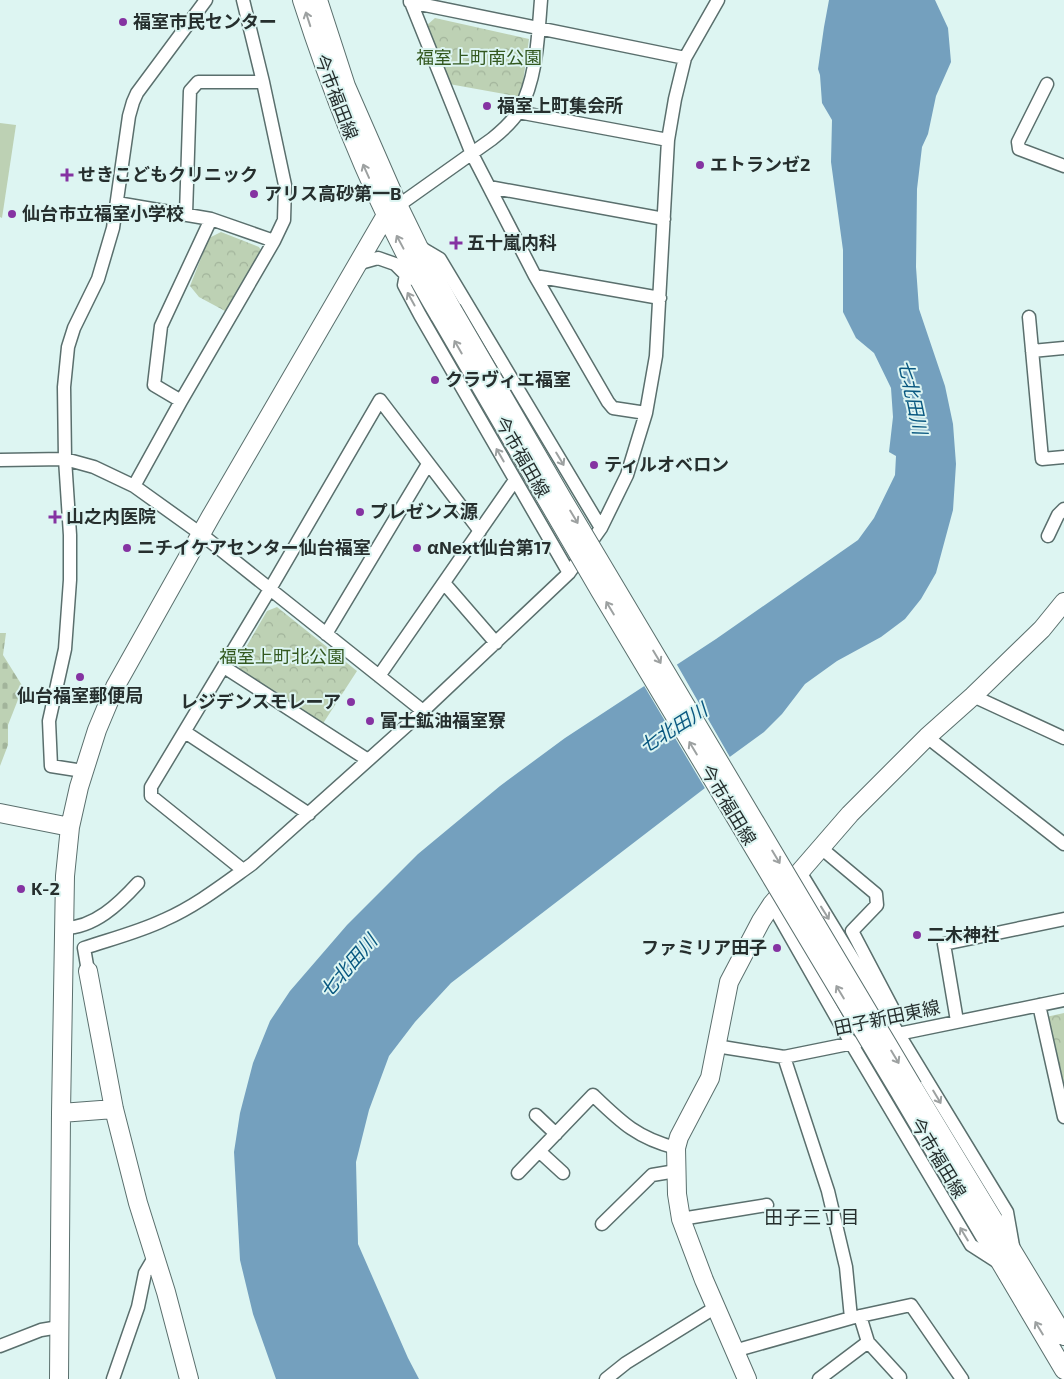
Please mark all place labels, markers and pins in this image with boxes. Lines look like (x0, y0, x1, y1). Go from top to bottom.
place label: 福室市民センター (133, 10, 277, 32)
marker: 福室市民センター (117, 16, 129, 28)
place label: 福室上町集会所 (497, 94, 623, 116)
marker: 福室上町集会所 (481, 100, 493, 112)
place label: エトランゼ2 (710, 153, 810, 175)
marker: エトランゼ2 (694, 159, 706, 171)
place label: せきこどもクリニック (78, 163, 258, 185)
marker: せきこどもクリニック (60, 168, 74, 182)
place label: アリス高砂第一B (264, 182, 402, 204)
marker: アリス高砂第一B (248, 188, 260, 200)
place label: 仙台市立福室小学校 (22, 202, 184, 224)
marker: 仙台市立福室小学校 (6, 208, 18, 220)
place label: 五十嵐内科 (467, 231, 557, 253)
marker: 五十嵐内科 (449, 236, 463, 250)
place label: クラヴィエ福室 (445, 368, 571, 390)
marker: クラヴィエ福室 (429, 374, 441, 386)
place label: ティルオベロン (604, 453, 729, 475)
marker: ティルオベロン (588, 459, 600, 471)
place label: プレゼンス源 (370, 500, 478, 522)
place label: 山之内医院 (66, 505, 156, 527)
marker: プレゼンス源 (354, 506, 366, 518)
marker: 山之内医院 (48, 510, 62, 524)
place label: ニチイケアセンター仙台福室 (137, 536, 371, 558)
place label: αNext仙台第17 (427, 536, 551, 558)
marker: ニチイケアセンター仙台福室 (121, 542, 133, 554)
marker: αNext仙台第17 (411, 542, 423, 554)
marker: 仙台福室郵便局 (74, 671, 86, 683)
place label: 仙台福室郵便局 (17, 684, 143, 706)
place label: レジデンスモレーア (180, 690, 341, 712)
marker: レジデンスモレーア (345, 696, 357, 708)
place label: 富士鉱油福室寮 (380, 709, 506, 731)
marker: 富士鉱油福室寮 (364, 715, 376, 727)
place label: K-2 (31, 877, 60, 899)
marker: K-2 (15, 883, 27, 895)
place label: 二木神社 (927, 923, 999, 945)
marker: 二木神社 (911, 929, 923, 941)
place label: ファミリア田子 (641, 936, 767, 958)
marker: ファミリア田子 (771, 942, 783, 954)

